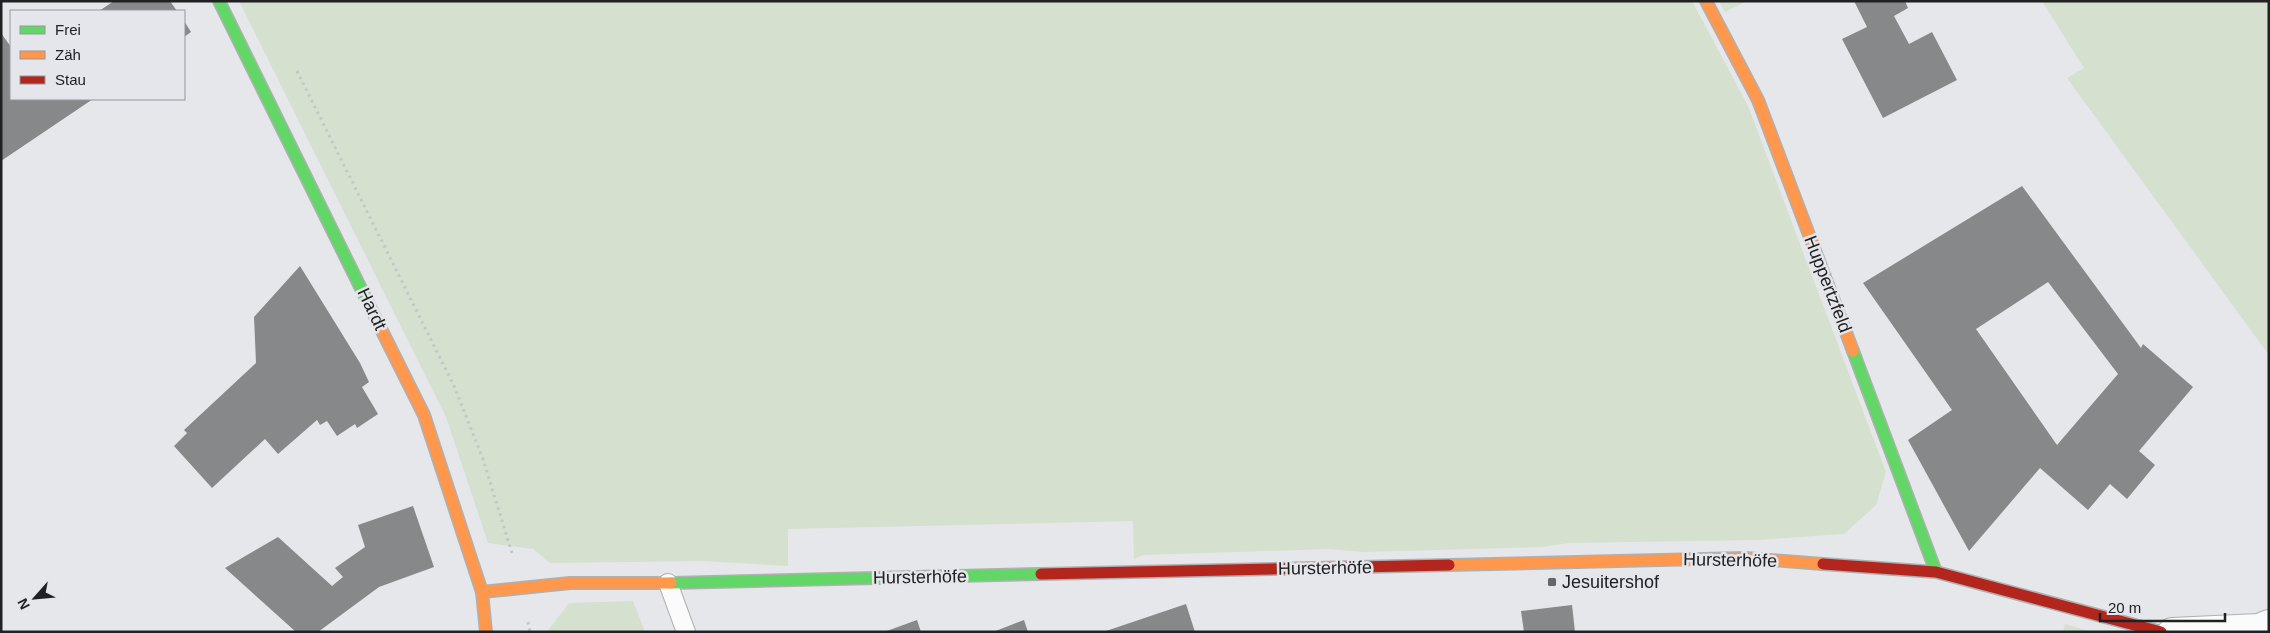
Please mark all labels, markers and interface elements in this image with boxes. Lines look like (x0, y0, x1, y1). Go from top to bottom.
legend (10, 10, 185, 100)
text: Frei (55, 21, 81, 38)
text: Zäh (55, 46, 81, 63)
text: Stau (55, 71, 86, 88)
street label: Huppertzfeld (1800, 233, 1856, 335)
street label: Hardt (353, 285, 391, 333)
street label: Hursterhöfe (1683, 549, 1777, 571)
street label: Hursterhöfe (1278, 557, 1372, 579)
street label: Hursterhöfe (873, 566, 967, 588)
place label: Jesuitershof (1562, 572, 1660, 592)
north arrow (10, 573, 60, 623)
marker: Jesuitershof (1546, 576, 1558, 588)
scale bar (2100, 590, 2225, 622)
text: N (14, 596, 33, 612)
text: 20 m (2108, 599, 2141, 616)

